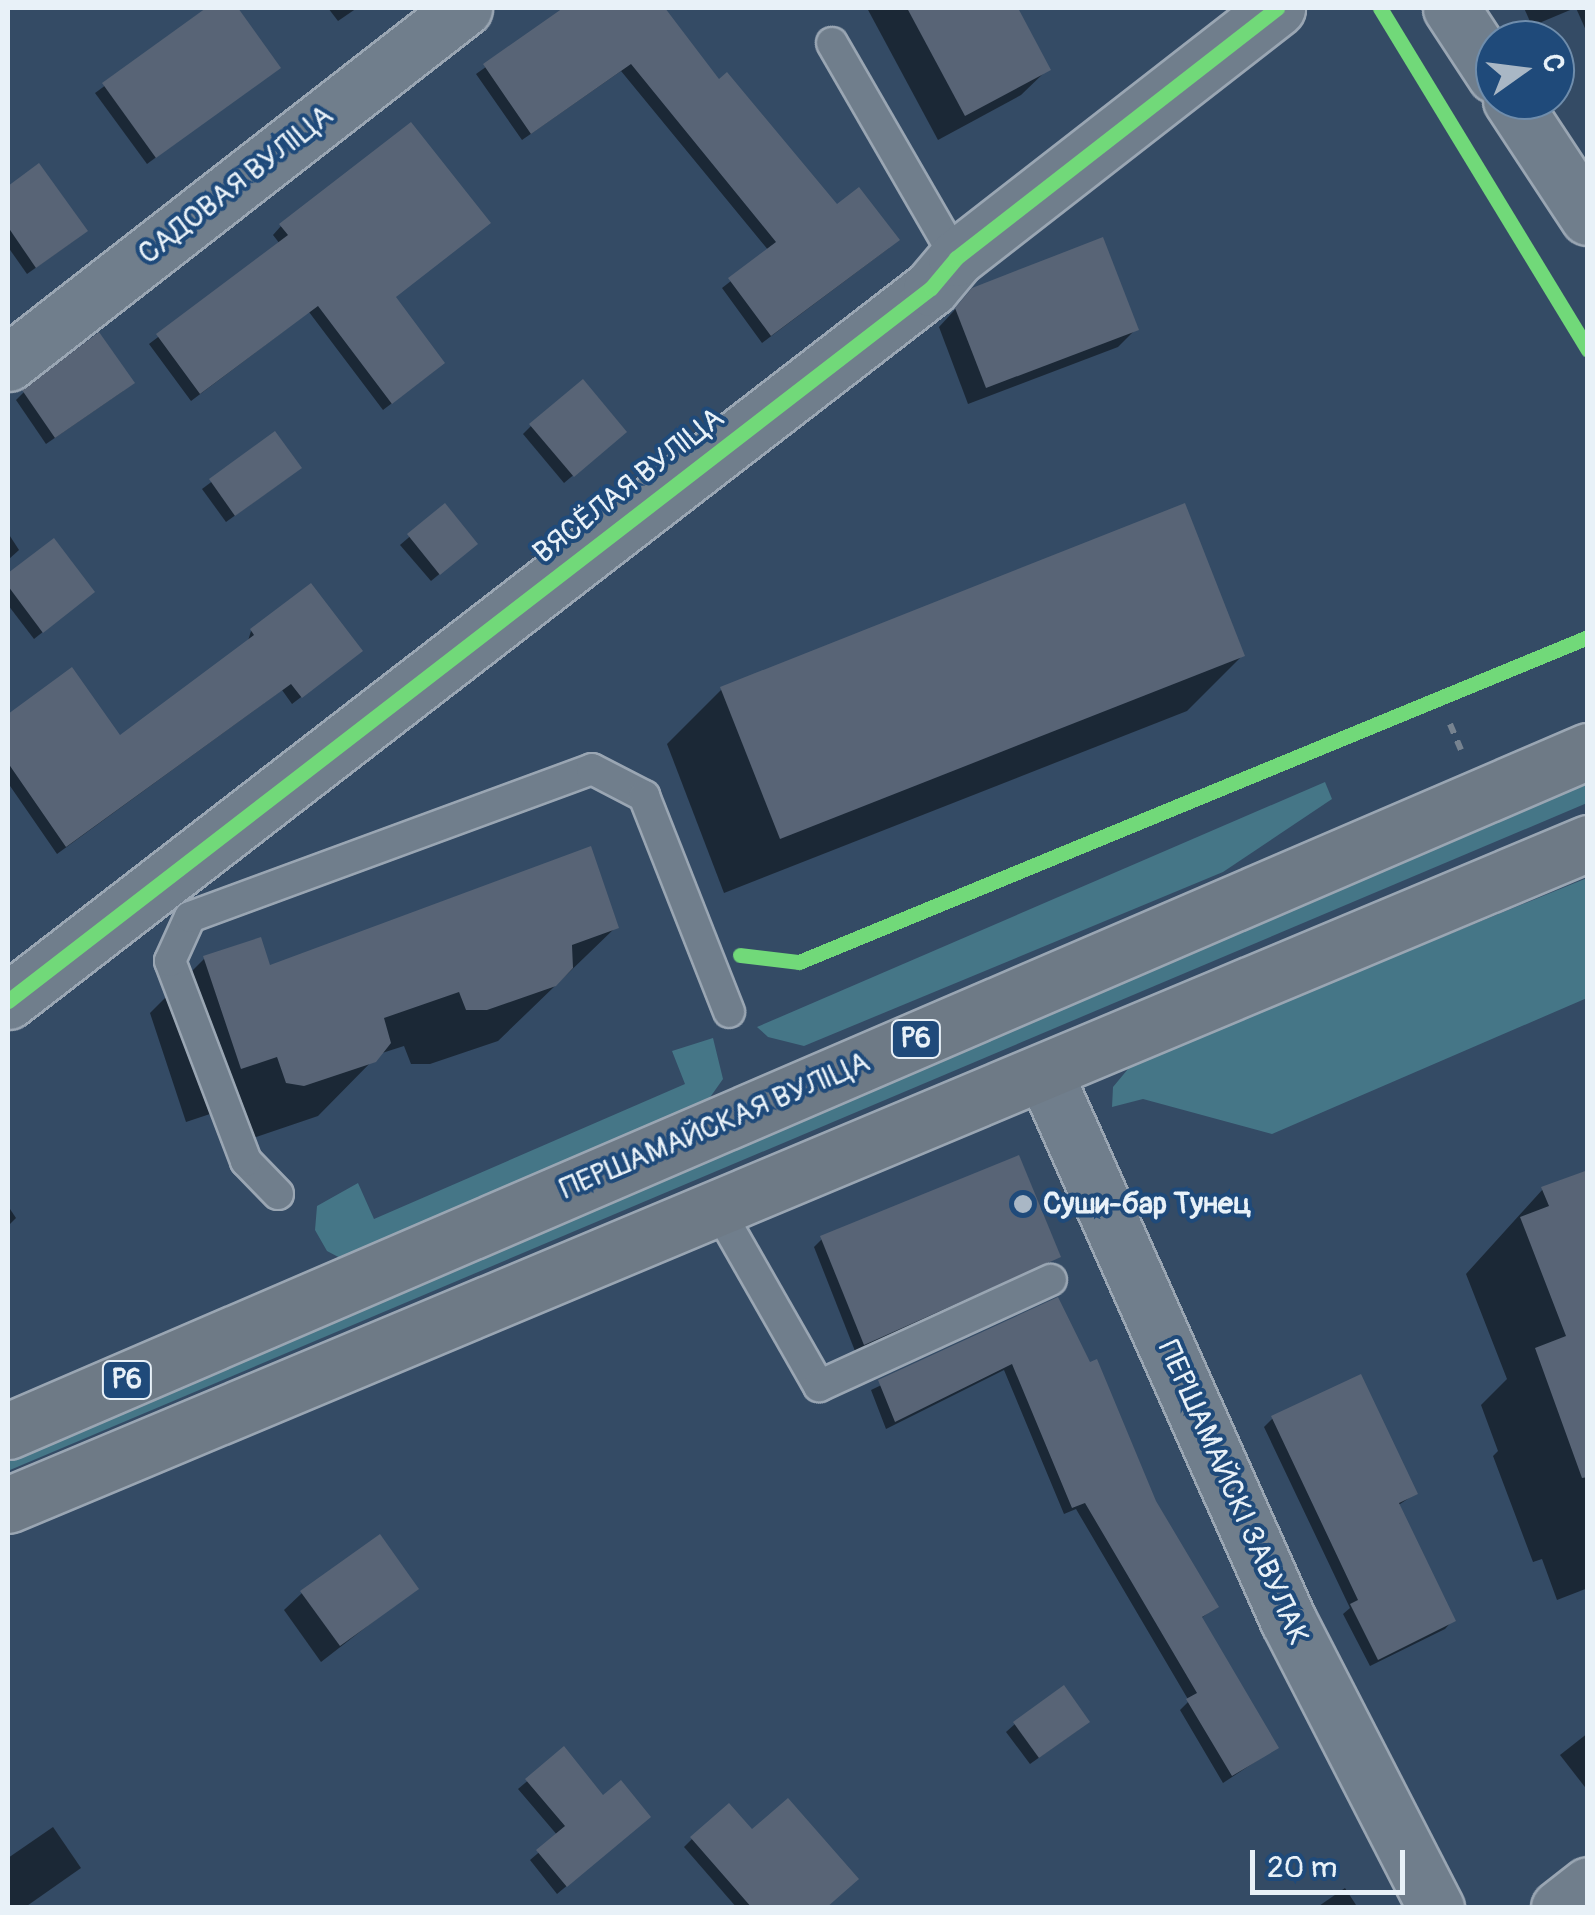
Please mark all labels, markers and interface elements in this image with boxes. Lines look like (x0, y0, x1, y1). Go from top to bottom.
north arrow (1475, 20, 1575, 120)
text: С (1534, 50, 1572, 76)
street label: САДОВАЯ ВУЛІЦА (131, 98, 341, 272)
street label: ВЯСЁЛАЯ ВУЛІЦА (527, 400, 731, 572)
road number: Р6 (888, 1016, 944, 1062)
street label: ПЕРШАМАЙСКАЯ ВУЛІЦА (555, 1044, 875, 1208)
place label: Суши-бар Тунец (1043, 1186, 1252, 1222)
marker: Суши-бар Тунец (1012, 1193, 1034, 1215)
street label: ПЕРШАМАЙСКІ ЗАВУЛАК (1150, 1335, 1316, 1651)
road number: Р6 (100, 1357, 154, 1403)
scale bar (1255, 1830, 1410, 1892)
text: 20 m (1267, 1849, 1337, 1886)

